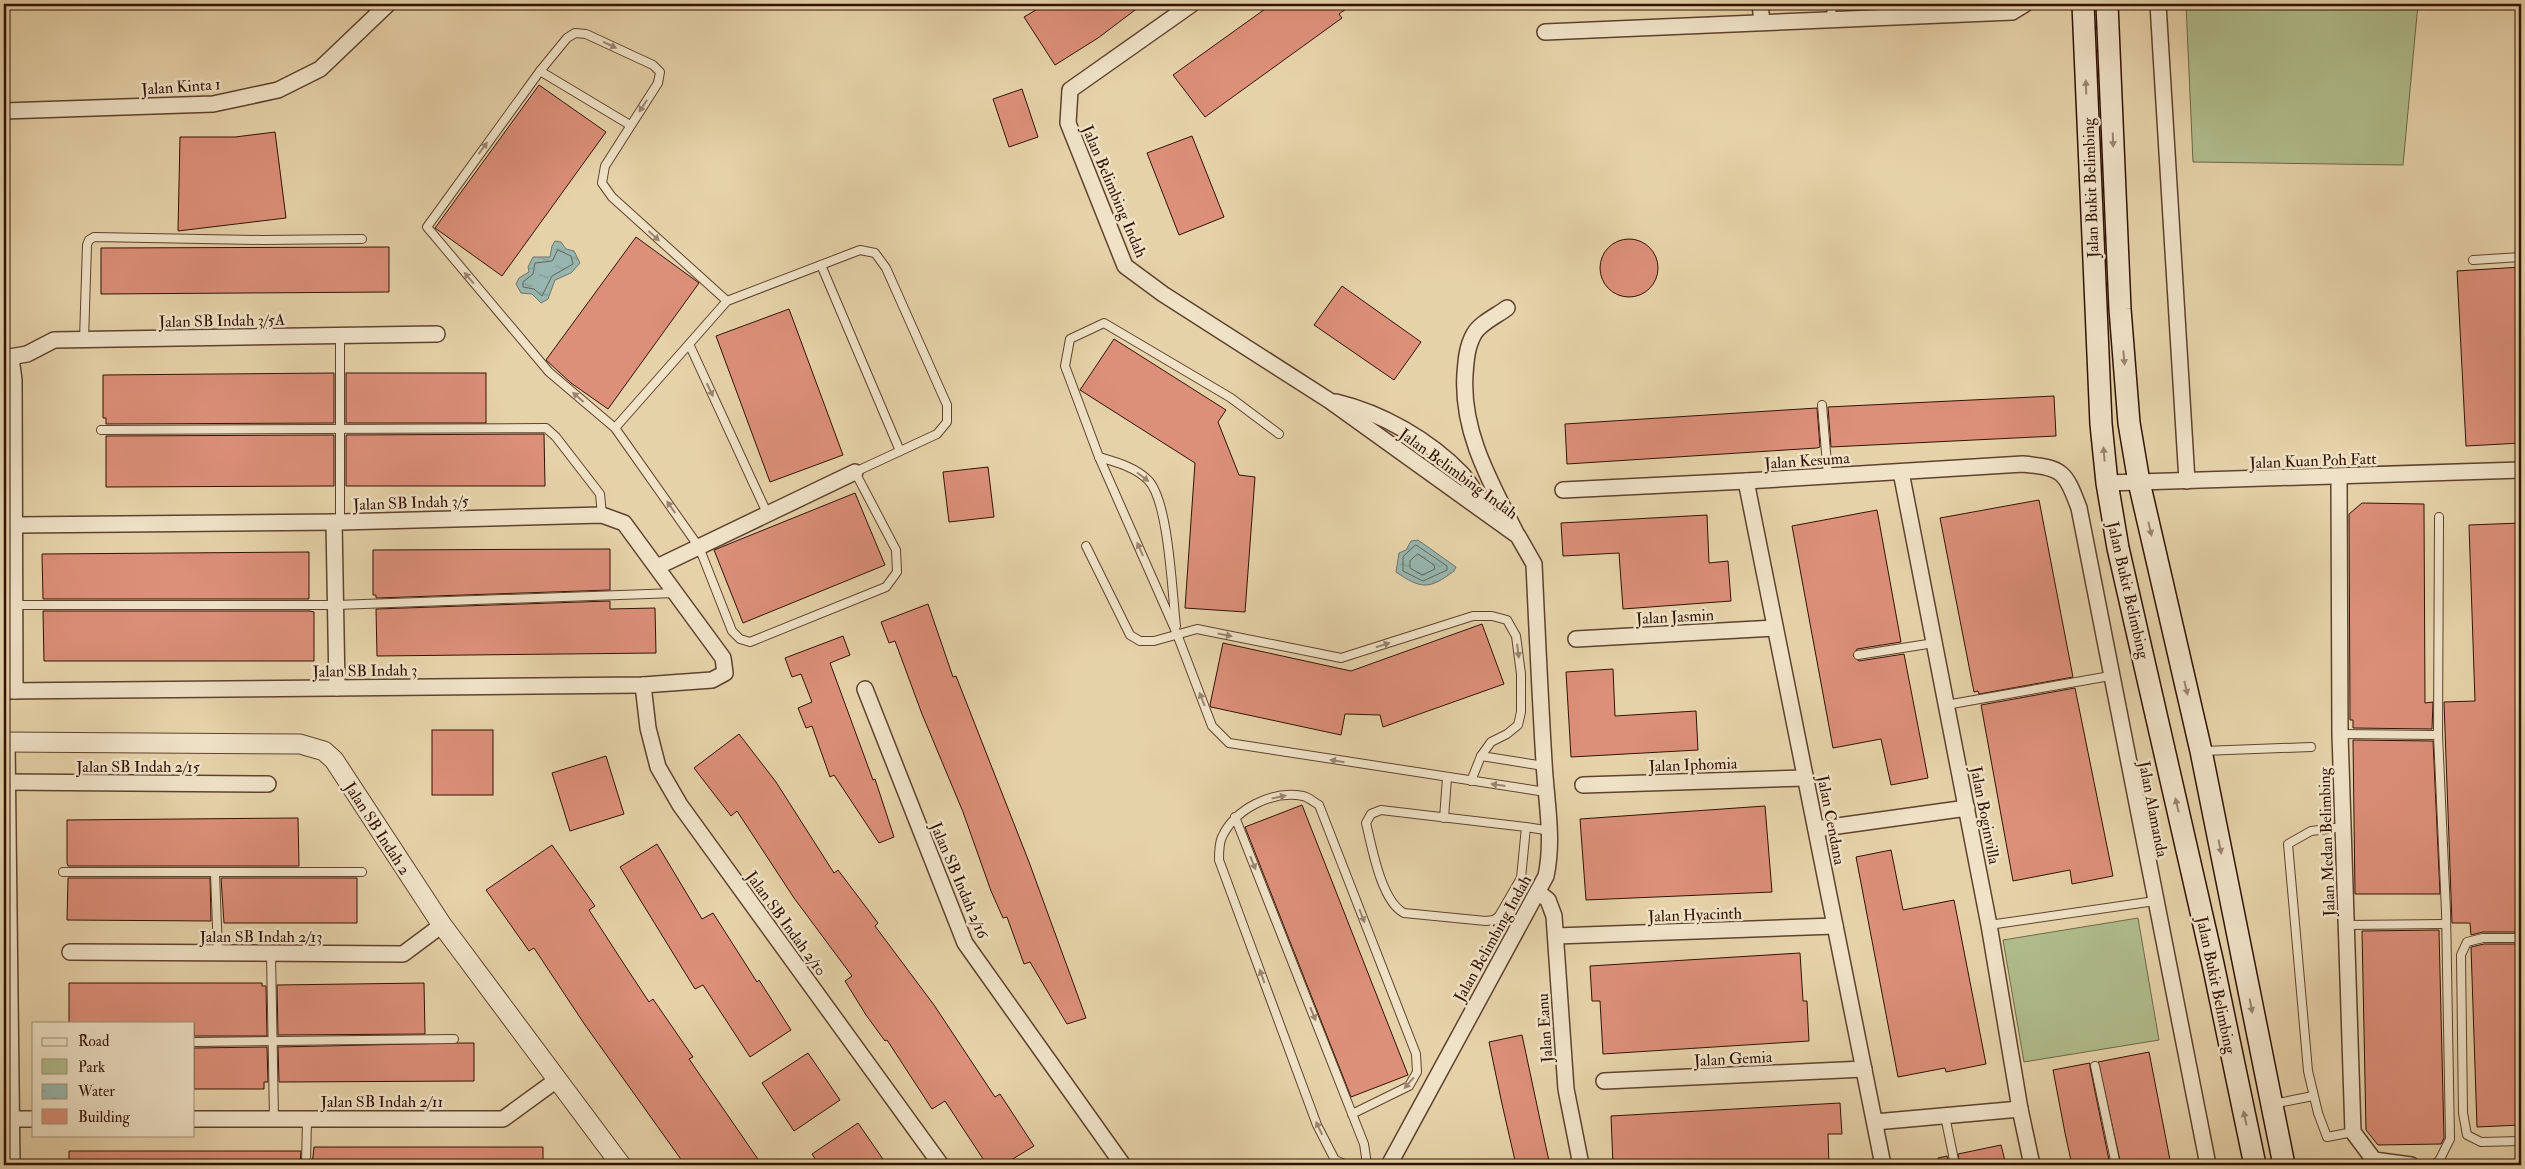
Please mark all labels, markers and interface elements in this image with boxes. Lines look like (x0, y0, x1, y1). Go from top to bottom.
one-way arrow (603, 41, 617, 49)
street label: Jalan Kinta 1 (140, 74, 221, 101)
one-way arrow (2082, 79, 2090, 95)
one-way arrow (638, 99, 647, 113)
street label: Jalan Bukit Belimbing (2079, 116, 2104, 259)
street label: Jalan Belimbing Indah (1076, 121, 1151, 262)
one-way arrow (2109, 132, 2117, 148)
one-way arrow (478, 141, 488, 155)
one-way arrow (648, 230, 661, 241)
one-way arrow (463, 271, 474, 284)
street label: Jalan SB Indah 3/5A (158, 310, 285, 333)
one-way arrow (2120, 350, 2128, 366)
one-way arrow (706, 383, 714, 397)
one-way arrow (572, 391, 585, 402)
street label: Jalan Belimbing Indah (1394, 423, 1522, 525)
one-way arrow (2100, 446, 2108, 462)
street label: Jalan Kesuma (1763, 448, 1851, 475)
street label: Jalan Kuan Poh Fatt (2248, 449, 2377, 474)
one-way arrow (1136, 472, 1150, 482)
street label: Jalan SB Indah 3/5 (352, 491, 469, 516)
one-way arrow (666, 500, 676, 514)
street label: Jalan Bukit Belimbing (2101, 519, 2154, 662)
one-way arrow (2146, 522, 2154, 537)
one-way arrow (1135, 542, 1143, 556)
street label: Jalan Jasmin (1635, 605, 1715, 630)
one-way arrow (1217, 631, 1232, 639)
one-way arrow (1376, 640, 1391, 648)
one-way arrow (1514, 643, 1522, 659)
street label: Jalan SB Indah 3 (311, 660, 418, 683)
one-way arrow (2182, 680, 2190, 695)
one-way arrow (1198, 692, 1205, 707)
street label: Jalan Iphomia (1647, 753, 1738, 778)
street label: Jalan SB Indah 2/15 (75, 757, 200, 778)
one-way arrow (1329, 757, 1345, 765)
street label: Jalan Alamanda (2133, 758, 2172, 860)
street label: Jalan Boginvilla (1965, 764, 2004, 866)
street label: Jalan Medan Belimbing (2314, 766, 2341, 918)
street label: Jalan Cendana (1811, 773, 1850, 867)
street label: Jalan SB Indah 2 (338, 777, 415, 879)
one-way arrow (1490, 781, 1506, 789)
one-way arrow (1271, 793, 1286, 801)
one-way arrow (2173, 797, 2181, 812)
street label: Jalan SB Indah 2/16 (924, 818, 993, 943)
one-way arrow (2216, 839, 2224, 855)
one-way arrow (1250, 855, 1258, 870)
street label: Jalan SB Indah 2/10 (740, 866, 831, 981)
street label: Jalan Belimbing Indah (1449, 871, 1537, 1007)
street label: Jalan Hyacinth (1647, 903, 1743, 928)
one-way arrow (1359, 909, 1366, 924)
street label: Jalan Bukit Belimbing (2190, 914, 2241, 1057)
street label: Jalan SB Indah 2/13 (199, 927, 322, 948)
one-way arrow (1258, 968, 1266, 983)
street label: Jalan Eanu (1533, 992, 1558, 1064)
one-way arrow (2248, 998, 2256, 1014)
one-way arrow (1309, 1007, 1317, 1022)
legend (32, 1022, 195, 1136)
text: Road (78, 1032, 110, 1051)
street label: Jalan Gemia (1692, 1047, 1773, 1072)
text: Park (78, 1058, 105, 1077)
one-way arrow (1403, 1077, 1415, 1089)
text: Water (77, 1082, 115, 1101)
street label: Jalan SB Indah 2/11 (320, 1092, 443, 1113)
text: Building (78, 1108, 130, 1127)
one-way arrow (2241, 1109, 2249, 1125)
one-way arrow (1314, 1121, 1322, 1135)

